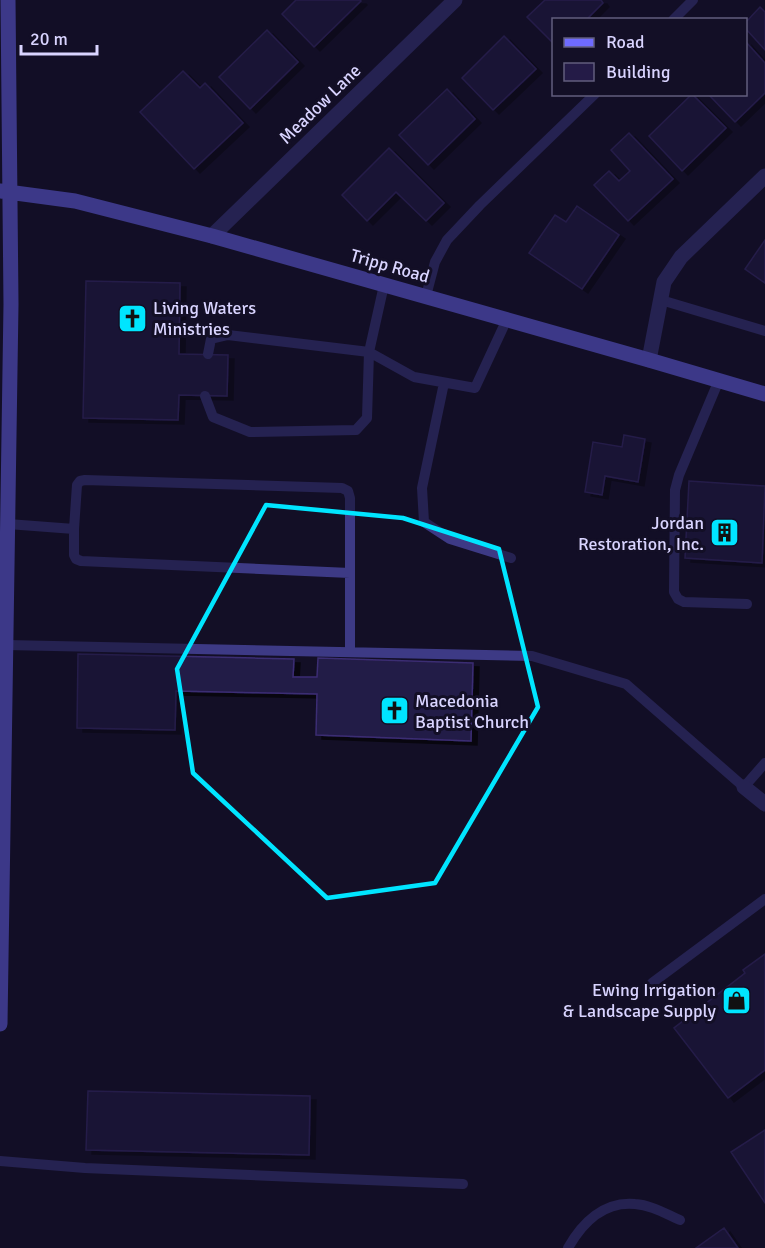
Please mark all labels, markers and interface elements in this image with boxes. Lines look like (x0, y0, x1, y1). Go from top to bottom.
scale bar (21, 18, 98, 56)
legend (552, 18, 747, 96)
text: 20 m (30, 28, 68, 50)
text: Road (606, 31, 645, 53)
street label: Meadow Lane (274, 59, 366, 149)
text: Building (606, 61, 670, 83)
street label: Tripp Road (348, 244, 432, 288)
place label: Living Waters Ministries (153, 297, 256, 340)
church icon: Living Waters Ministries (116, 302, 148, 334)
place label: Jordan Restoration, Inc. (578, 512, 704, 555)
building icon: Jordan Restoration, Inc. (709, 517, 741, 549)
place label: Macedonia Baptist Church (415, 690, 529, 733)
church icon: Macedonia Baptist Church (378, 695, 410, 727)
place label: Ewing Irrigation & Landscape Supply (563, 979, 717, 1022)
shop icon: Ewing Irrigation & Landscape Supply (721, 984, 753, 1016)

